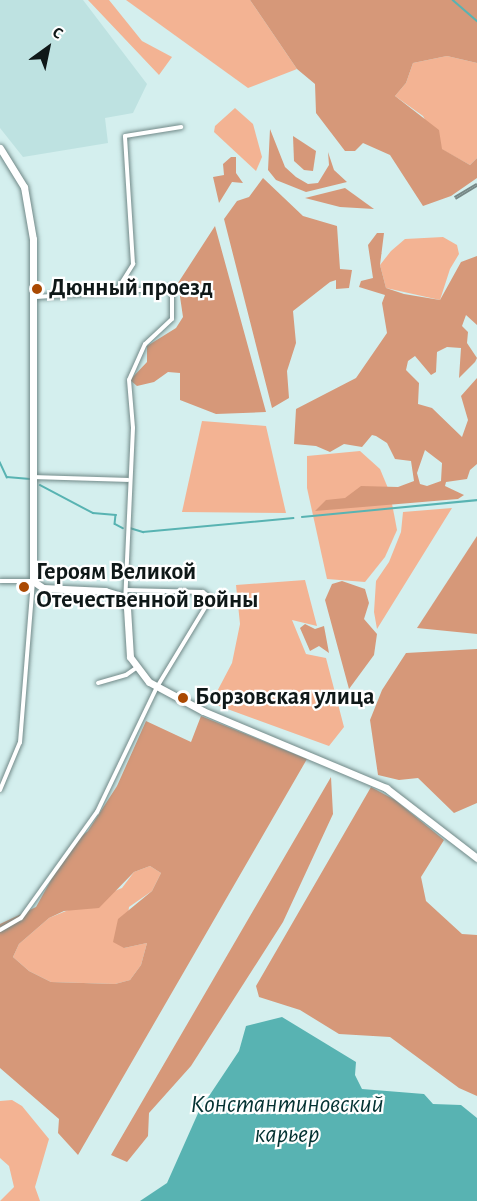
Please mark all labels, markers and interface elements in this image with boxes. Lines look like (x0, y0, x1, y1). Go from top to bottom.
north arrow (18, 18, 78, 78)
text: С (50, 24, 66, 42)
place label: Дюнный проезд (49, 275, 213, 303)
marker: Дюнный проезд (30, 282, 44, 296)
place label: Героям Великой Отечественной войны (36, 559, 258, 615)
marker: Героям Великой Отечественной войны (17, 580, 31, 594)
place label: Борзовская улица (195, 684, 375, 712)
marker: Борзовская улица (176, 691, 190, 705)
water label: Константиновский карьер (191, 1089, 383, 1150)

